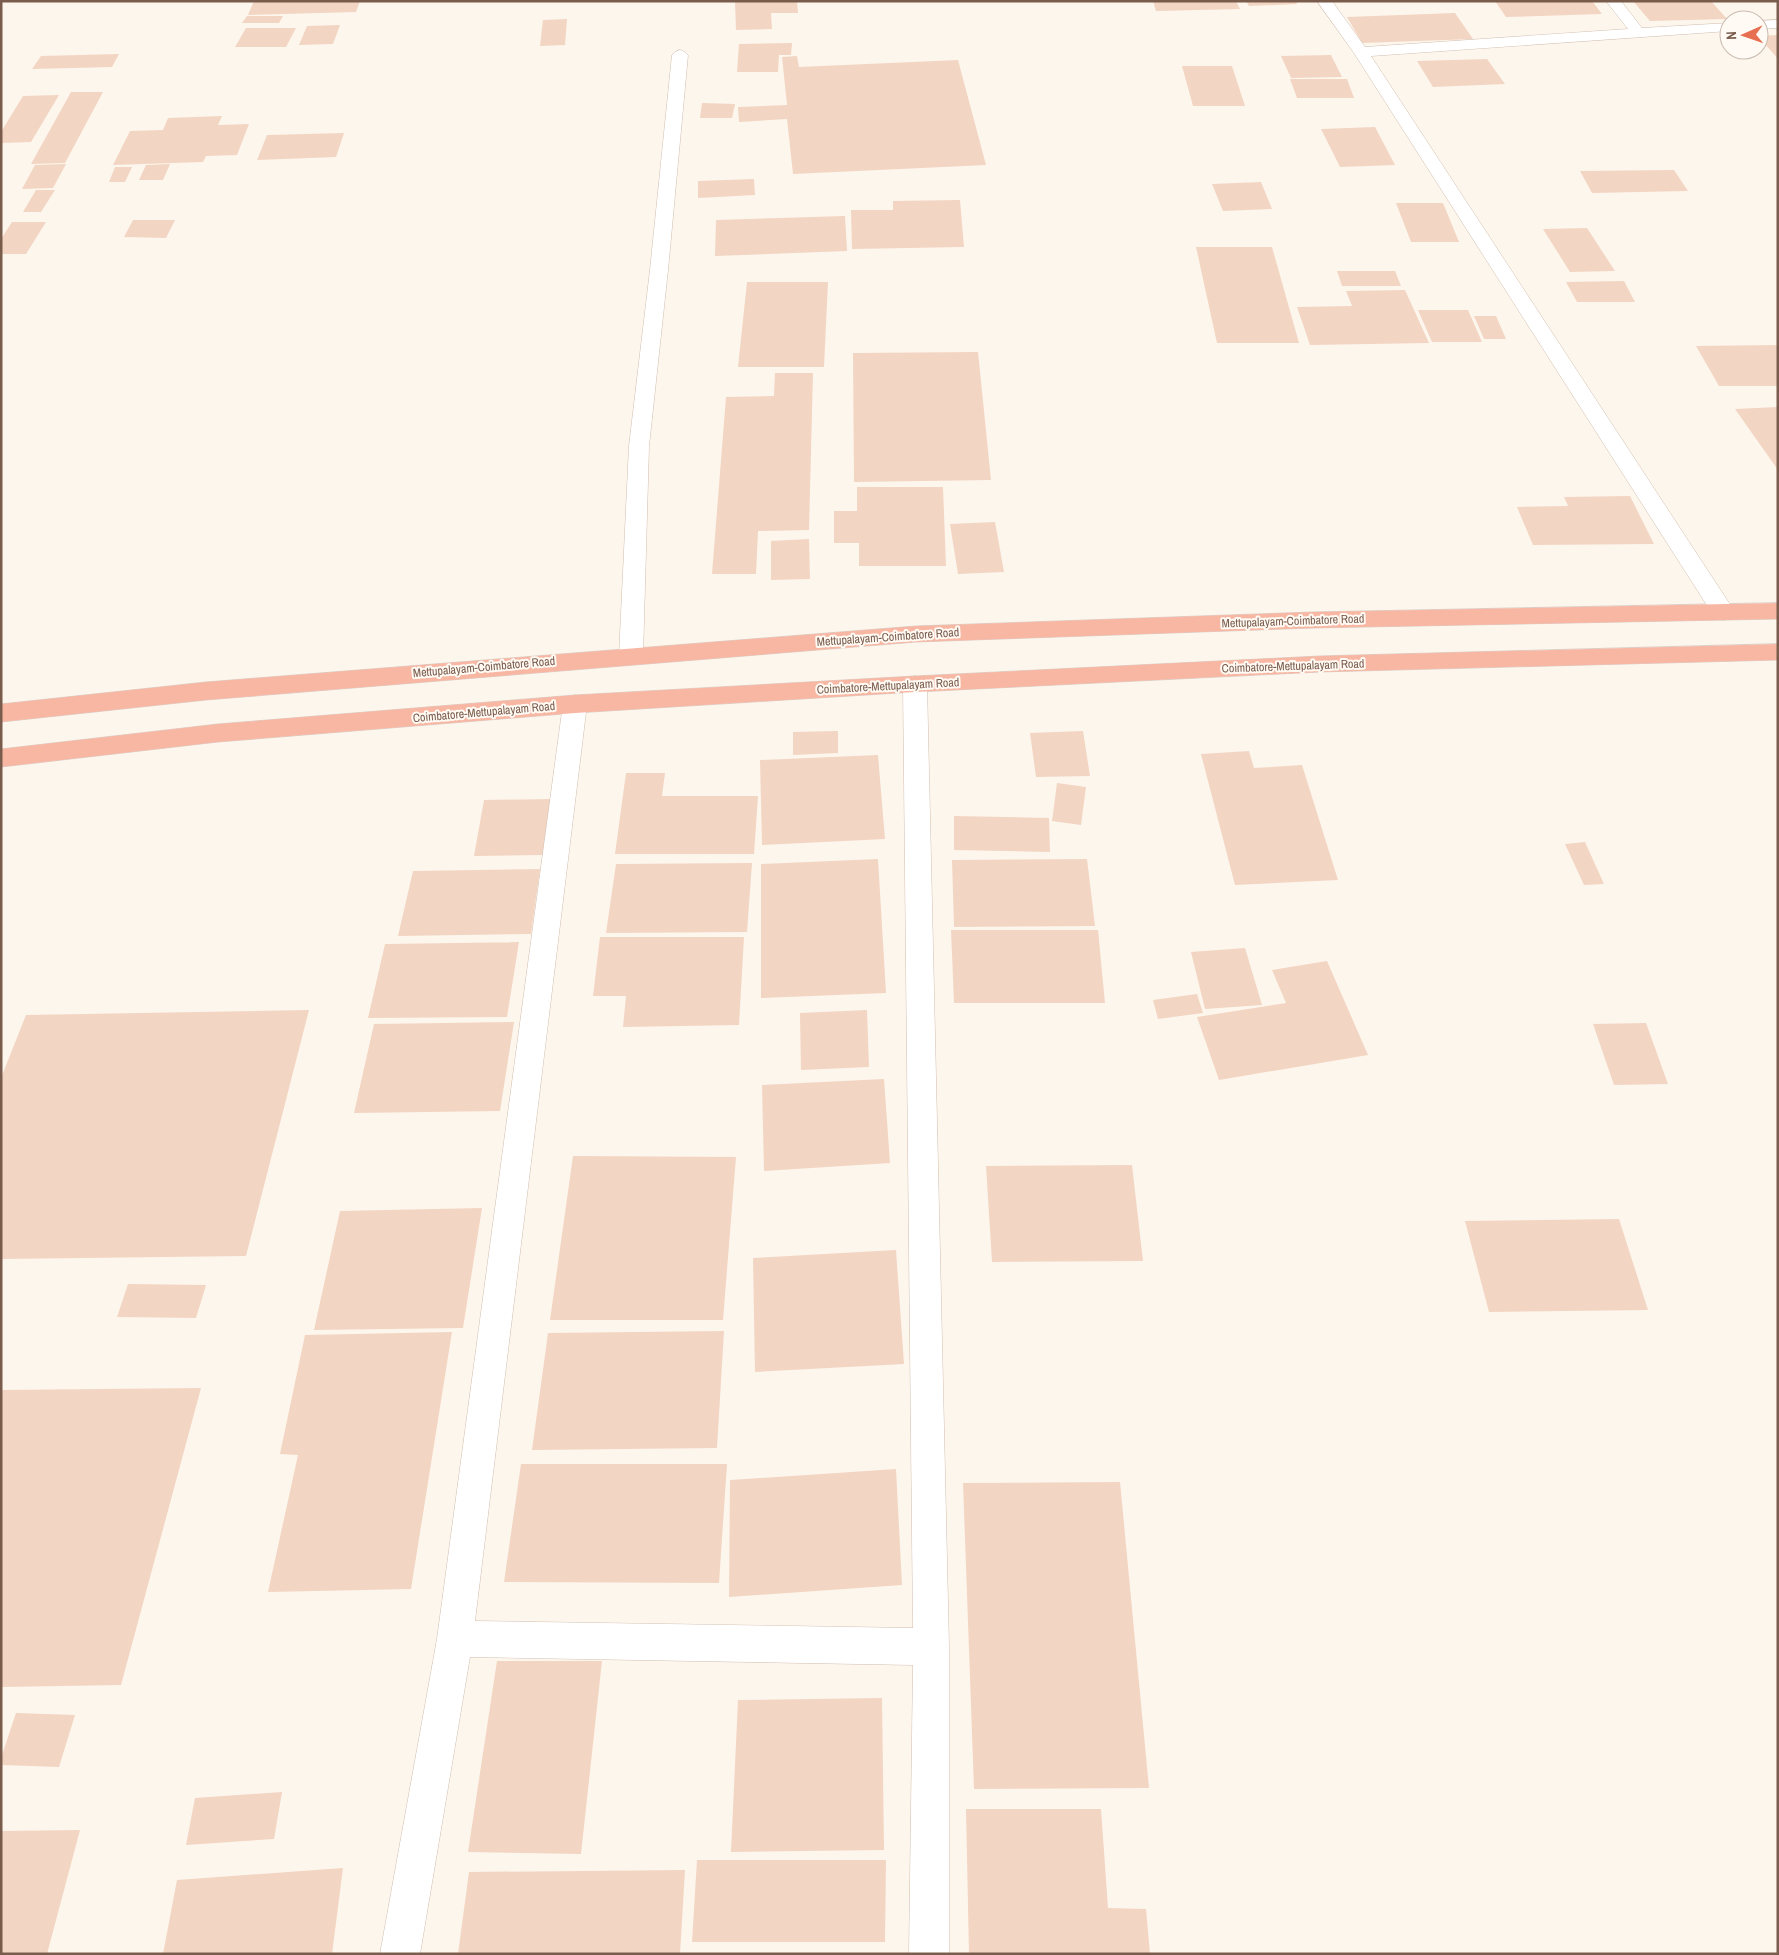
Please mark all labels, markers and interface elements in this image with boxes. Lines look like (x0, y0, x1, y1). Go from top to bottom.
north arrow (1719, 10, 1769, 60)
text: N (1722, 31, 1740, 40)
street label: Mettupalayam-Coimbatore Road (1221, 611, 1365, 631)
street label: Mettupalayam-Coimbatore Road (816, 624, 960, 650)
street label: Mettupalayam-Coimbatore Road (412, 653, 556, 681)
street label: Coimbatore-Mettupalayam Road (1221, 656, 1365, 676)
street label: Coimbatore-Mettupalayam Road (816, 674, 960, 698)
street label: Coimbatore-Mettupalayam Road (412, 698, 556, 726)

